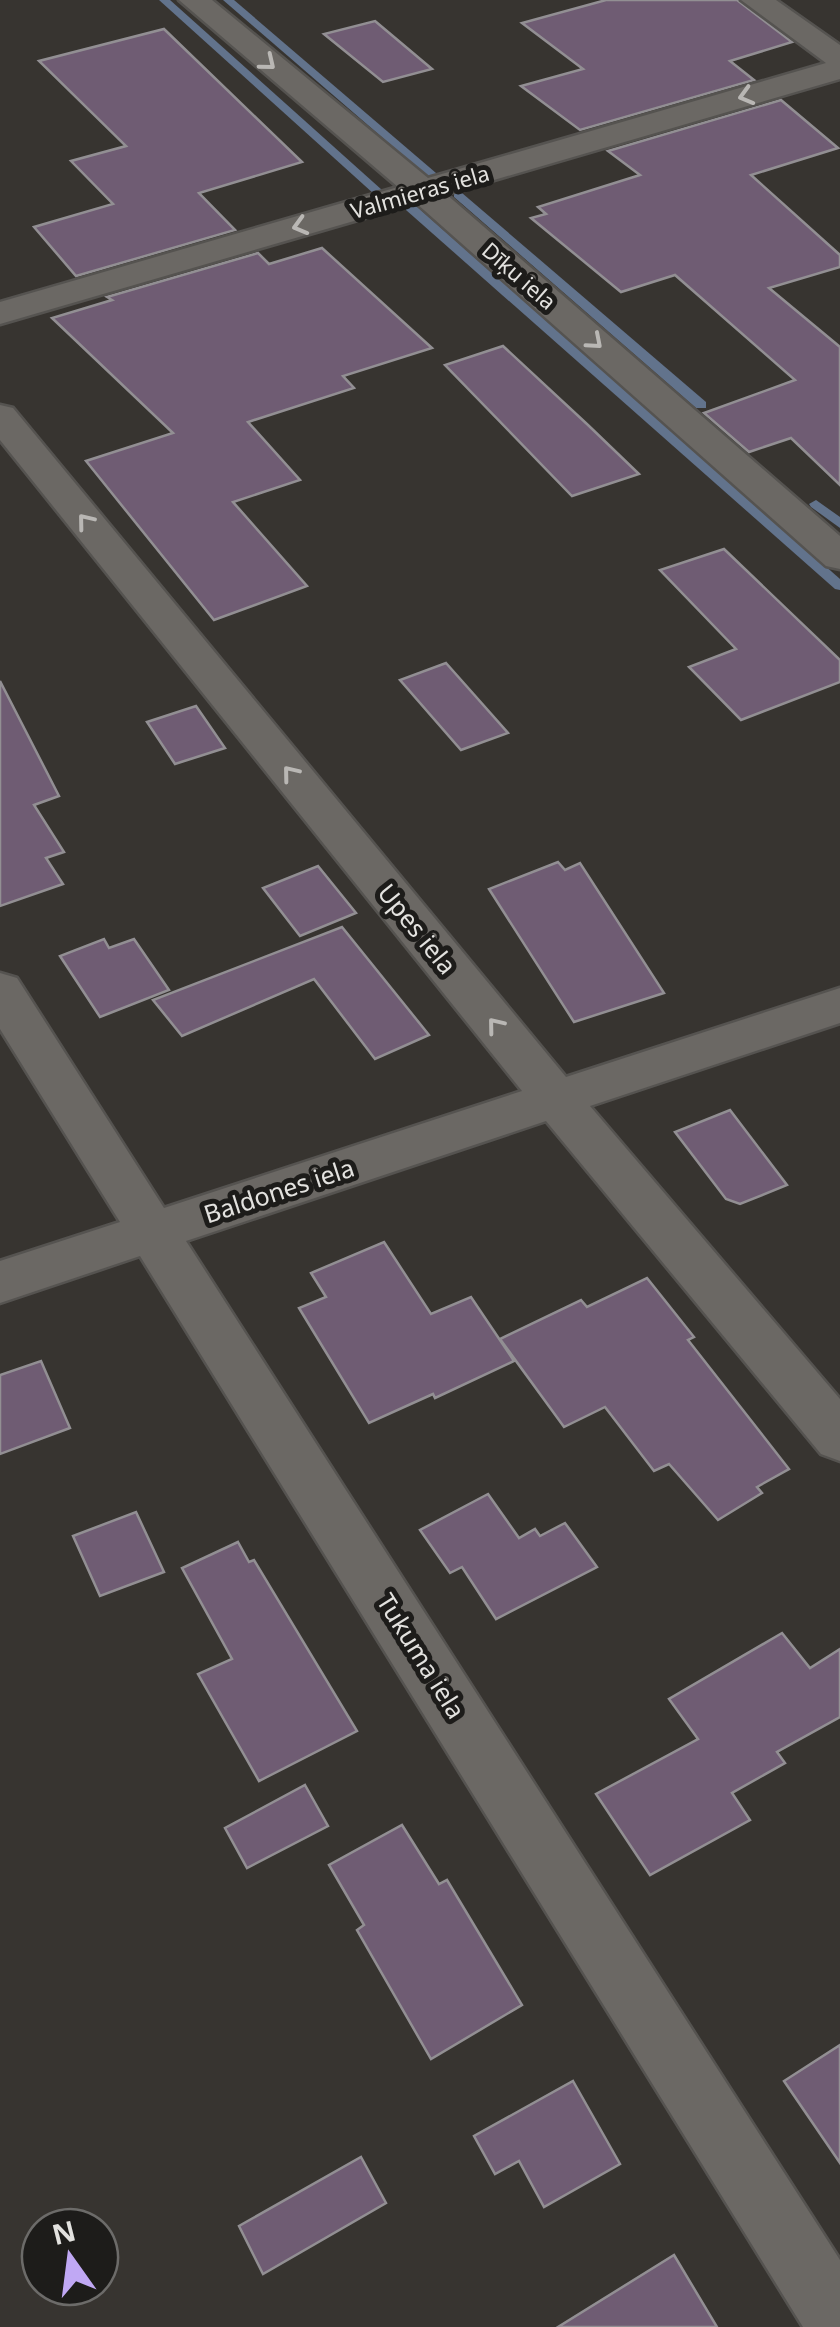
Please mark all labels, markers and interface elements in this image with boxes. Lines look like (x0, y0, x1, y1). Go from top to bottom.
one-way arrow (256, 52, 274, 70)
one-way arrow (739, 84, 756, 105)
street label: Valmieras iela (347, 157, 492, 225)
one-way arrow (292, 214, 309, 235)
street label: Dīķu iela (476, 235, 563, 316)
one-way arrow (583, 331, 602, 349)
one-way arrow (79, 514, 97, 532)
one-way arrow (284, 766, 302, 784)
street label: Upes iela (371, 876, 465, 981)
one-way arrow (489, 1018, 507, 1036)
street label: Baldones iela (199, 1150, 358, 1230)
street label: Tukuma iela (370, 1586, 474, 1725)
north arrow (20, 2207, 120, 2307)
text: N (48, 2211, 79, 2253)

